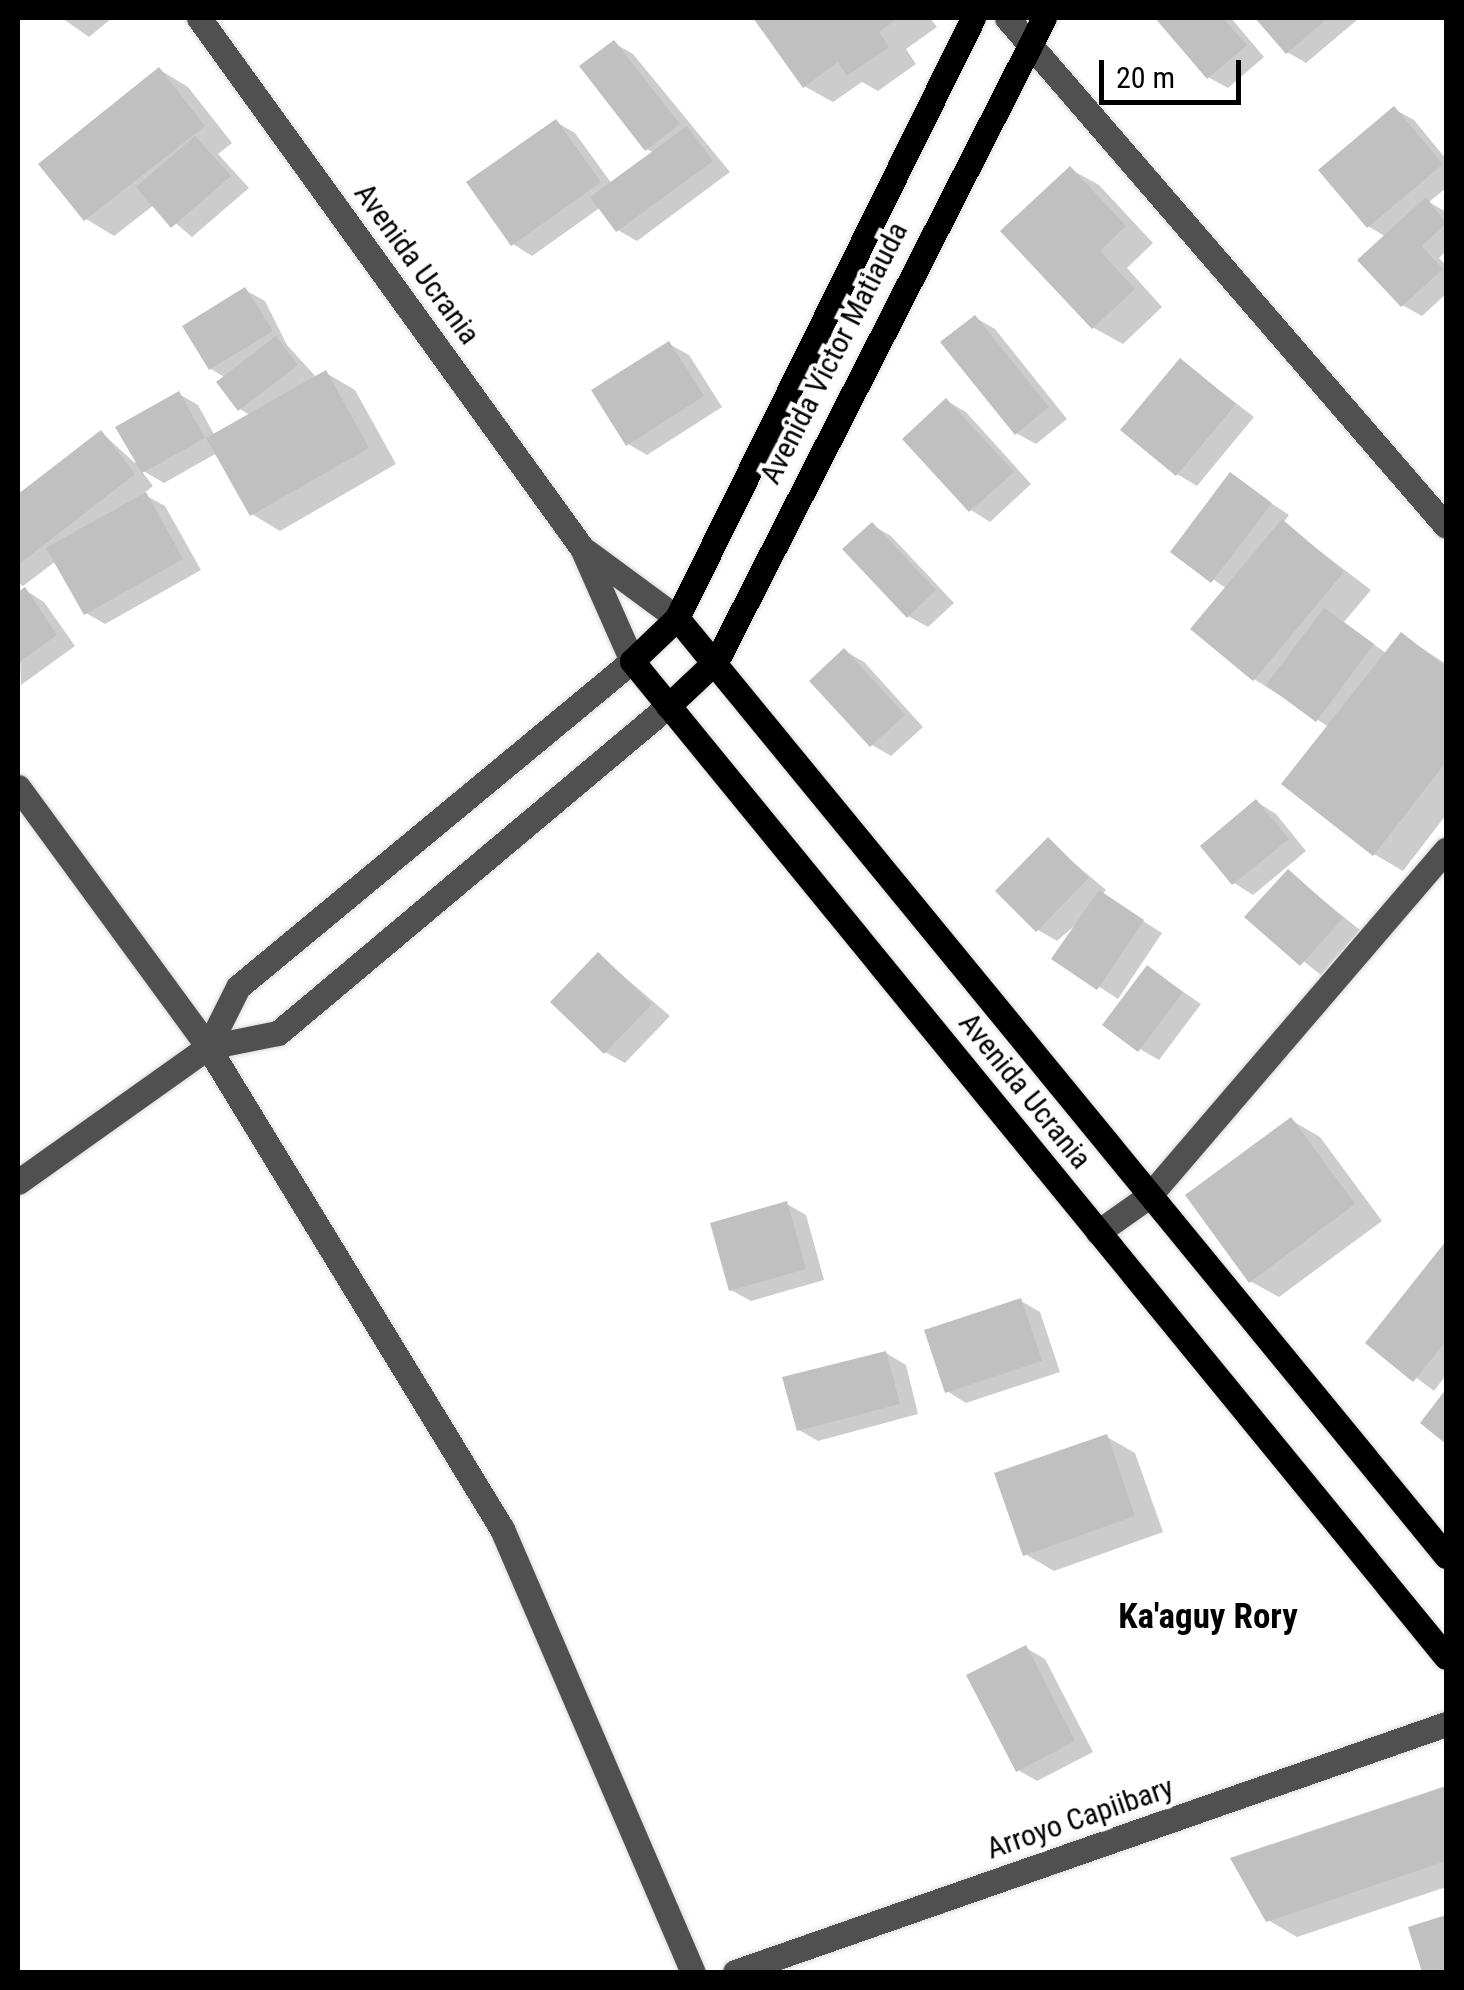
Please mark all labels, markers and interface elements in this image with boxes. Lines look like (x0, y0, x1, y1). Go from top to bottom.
scale bar (1104, 40, 1246, 102)
text: 20 m (1116, 60, 1175, 95)
street label: Avenida Ucrania (347, 176, 487, 352)
street label: Avenida Victor Matiauda (752, 216, 916, 490)
street label: Avenida Ucrania (951, 1006, 1099, 1176)
district label: Ka'aguy Rory (1118, 1596, 1298, 1638)
street label: Arroyo Capiibary (982, 1769, 1178, 1867)

